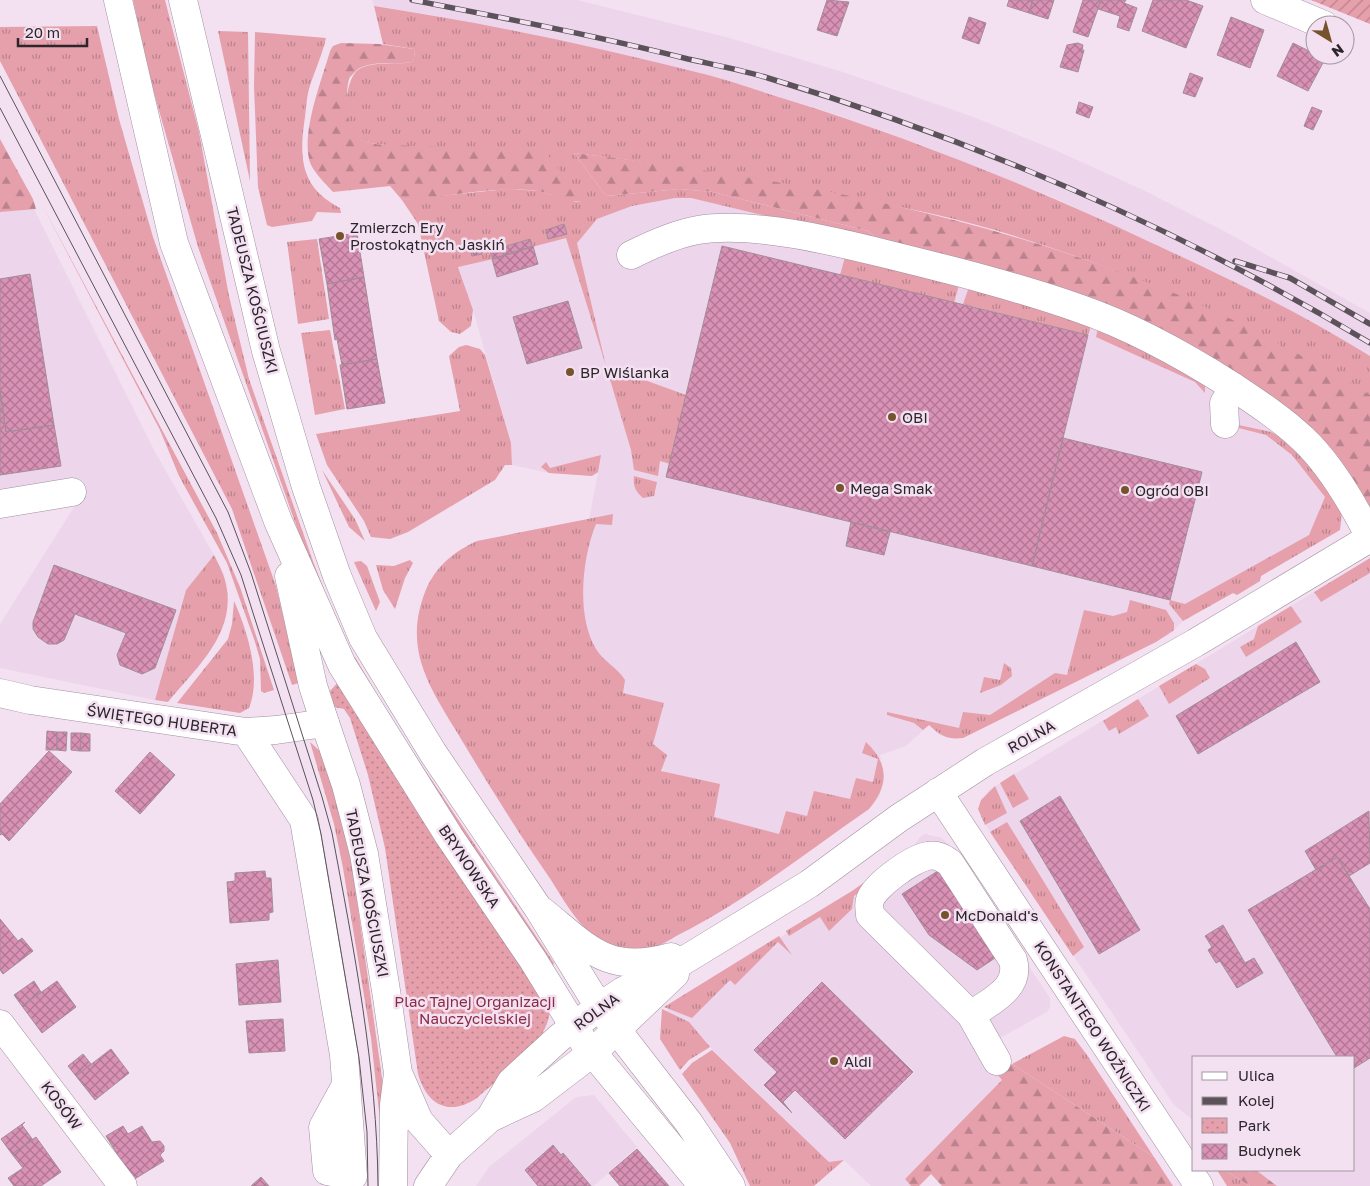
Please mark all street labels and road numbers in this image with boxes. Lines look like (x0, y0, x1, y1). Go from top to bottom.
street label: TADEUSZA KOŚCIUSZKI (224, 205, 282, 375)
street label: ŚWIĘTEGO HUBERTA (86, 701, 238, 739)
street label: ROLNA (1004, 716, 1058, 756)
street label: TADEUSZA KOŚCIUSZKI (343, 807, 393, 979)
street label: BRYNOWSKA (436, 821, 504, 911)
street label: KONSTANTEGO WOŹNICZKI (1031, 937, 1155, 1115)
street label: ROLNA (570, 989, 622, 1033)
street label: KOSÓW (38, 1077, 86, 1133)

